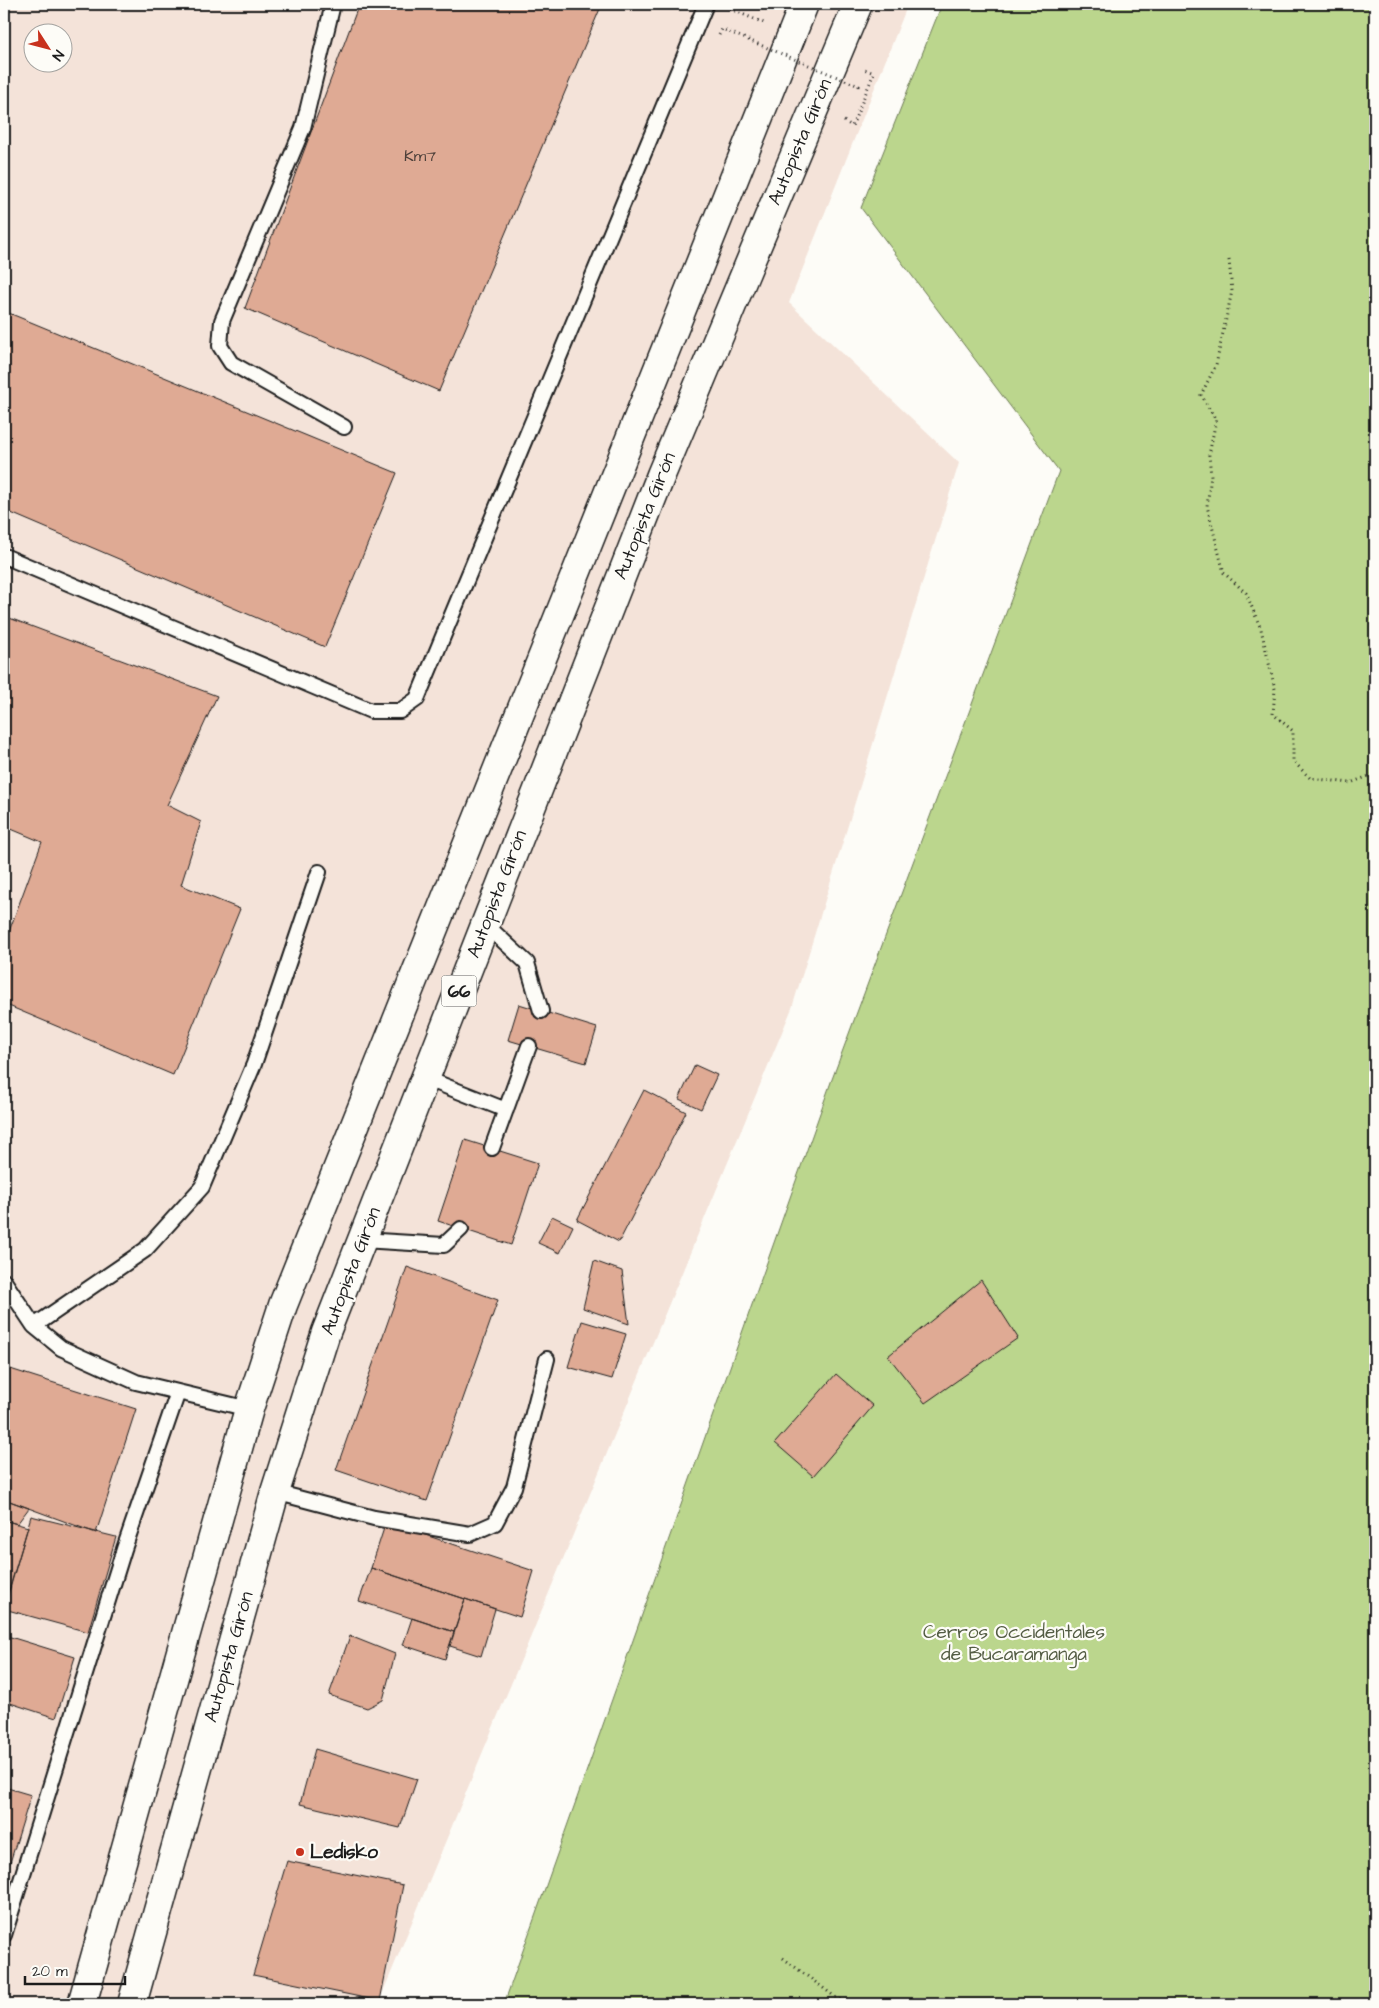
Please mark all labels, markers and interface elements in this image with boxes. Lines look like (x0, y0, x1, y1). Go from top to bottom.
north arrow (22, 22, 72, 72)
text: N (47, 46, 68, 65)
street label: Autopista Girón (761, 75, 839, 209)
house number: Km7 (404, 145, 436, 167)
street label: Autopista Girón (607, 448, 683, 584)
street label: Autopista Girón (460, 826, 534, 962)
road number: 66 (442, 976, 476, 1006)
street label: Autopista Girón (314, 1203, 388, 1339)
street label: Autopista Girón (197, 1588, 261, 1726)
park label: Cerros Occidentales de Bucaramanga (923, 1619, 1105, 1669)
place label: Ledisko (310, 1839, 378, 1866)
marker: Ledisko (294, 1846, 306, 1858)
scale bar (25, 1953, 125, 1985)
text: 20 m (32, 1961, 68, 1982)

